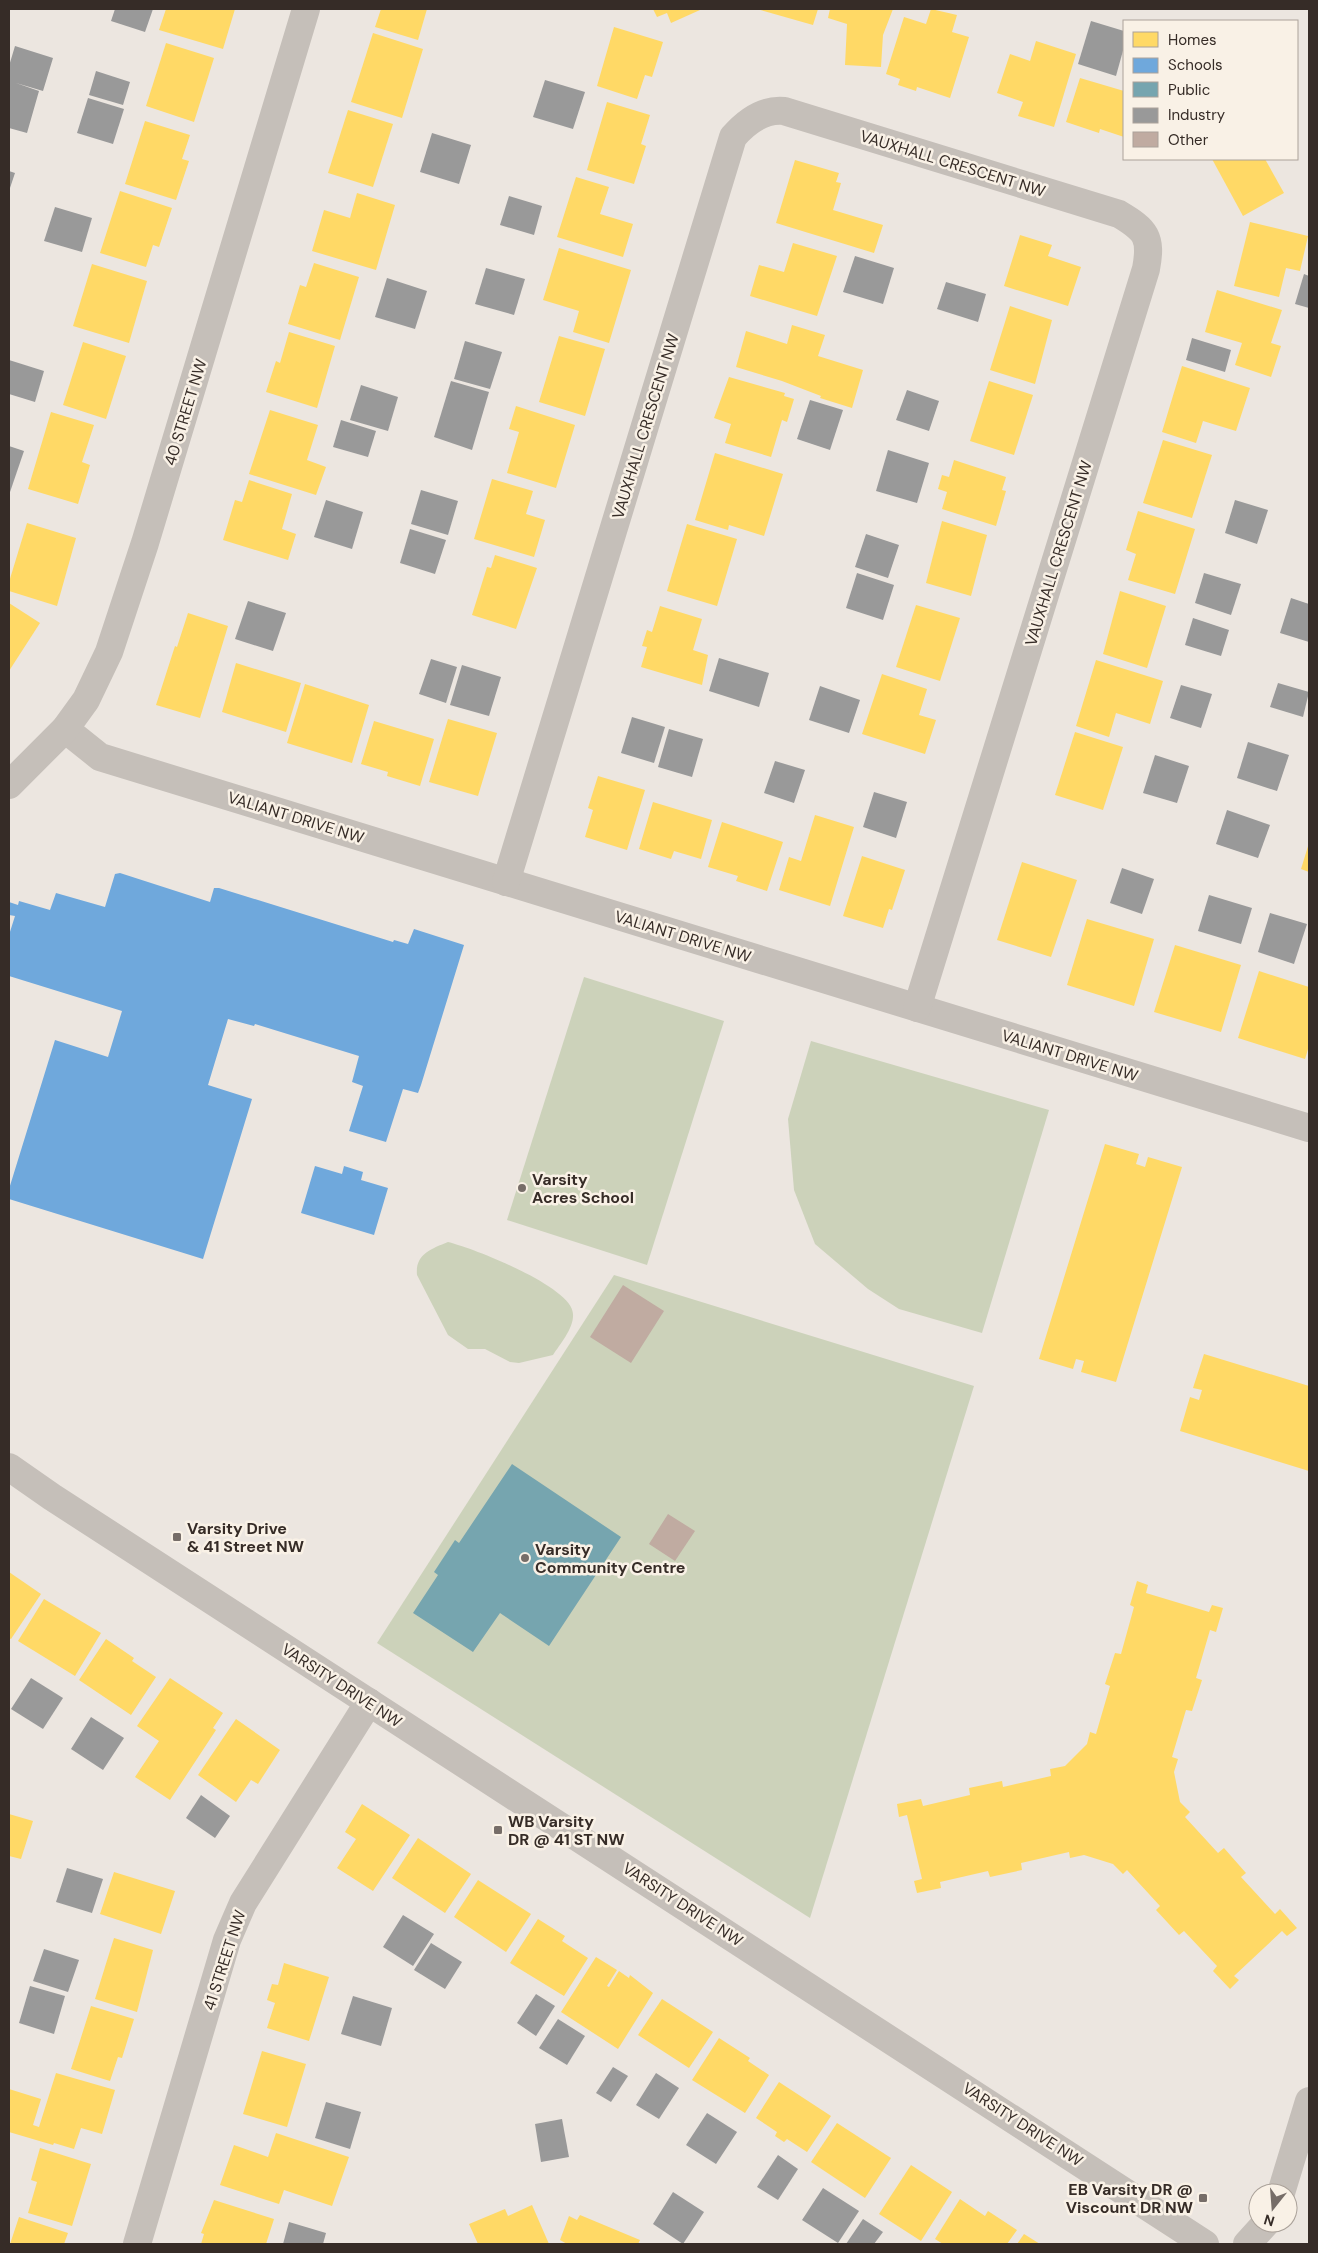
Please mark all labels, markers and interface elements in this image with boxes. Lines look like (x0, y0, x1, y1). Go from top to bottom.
legend (1123, 20, 1298, 160)
text: Homes (1168, 30, 1217, 50)
text: Schools (1168, 55, 1223, 75)
text: Public (1168, 80, 1210, 100)
text: Industry (1168, 105, 1226, 125)
street label: VAUXHALL CRESCENT NW (858, 125, 1049, 202)
text: Other (1168, 130, 1209, 150)
street label: VAUXHALL CRESCENT NW (607, 330, 684, 521)
street label: 40 STREET NW (159, 356, 212, 468)
street label: VAUXHALL CRESCENT NW (1020, 457, 1097, 648)
street label: VALIANT DRIVE NW (225, 787, 367, 848)
street label: VALIANT DRIVE NW (612, 906, 754, 967)
street label: VALIANT DRIVE NW (999, 1025, 1141, 1086)
place label: Varsity Acres School (532, 1169, 634, 1208)
marker: Varsity Acres School (516, 1182, 528, 1194)
place label: Varsity Drive & 41 Street NW (187, 1518, 304, 1557)
marker: Varsity Drive & 41 Street NW (171, 1531, 183, 1543)
place label: Varsity Community Centre (535, 1539, 685, 1578)
marker: Varsity Community Centre (519, 1552, 531, 1564)
street label: VARSITY DRIVE NW (277, 1639, 406, 1733)
place label: WB Varsity DR @ 41 ST NW (508, 1811, 624, 1850)
marker: WB Varsity DR @ 41 ST NW (492, 1824, 504, 1836)
street label: VARSITY DRIVE NW (618, 1858, 747, 1952)
street label: 41 STREET NW (198, 1907, 251, 2013)
street label: VARSITY DRIVE NW (958, 2078, 1087, 2172)
place label: EB Varsity DR @ Viscount DR NW (1066, 2179, 1193, 2218)
north arrow (1248, 2183, 1298, 2233)
marker: EB Varsity DR @ Viscount DR NW (1197, 2192, 1209, 2204)
text: N (1262, 2210, 1277, 2231)

